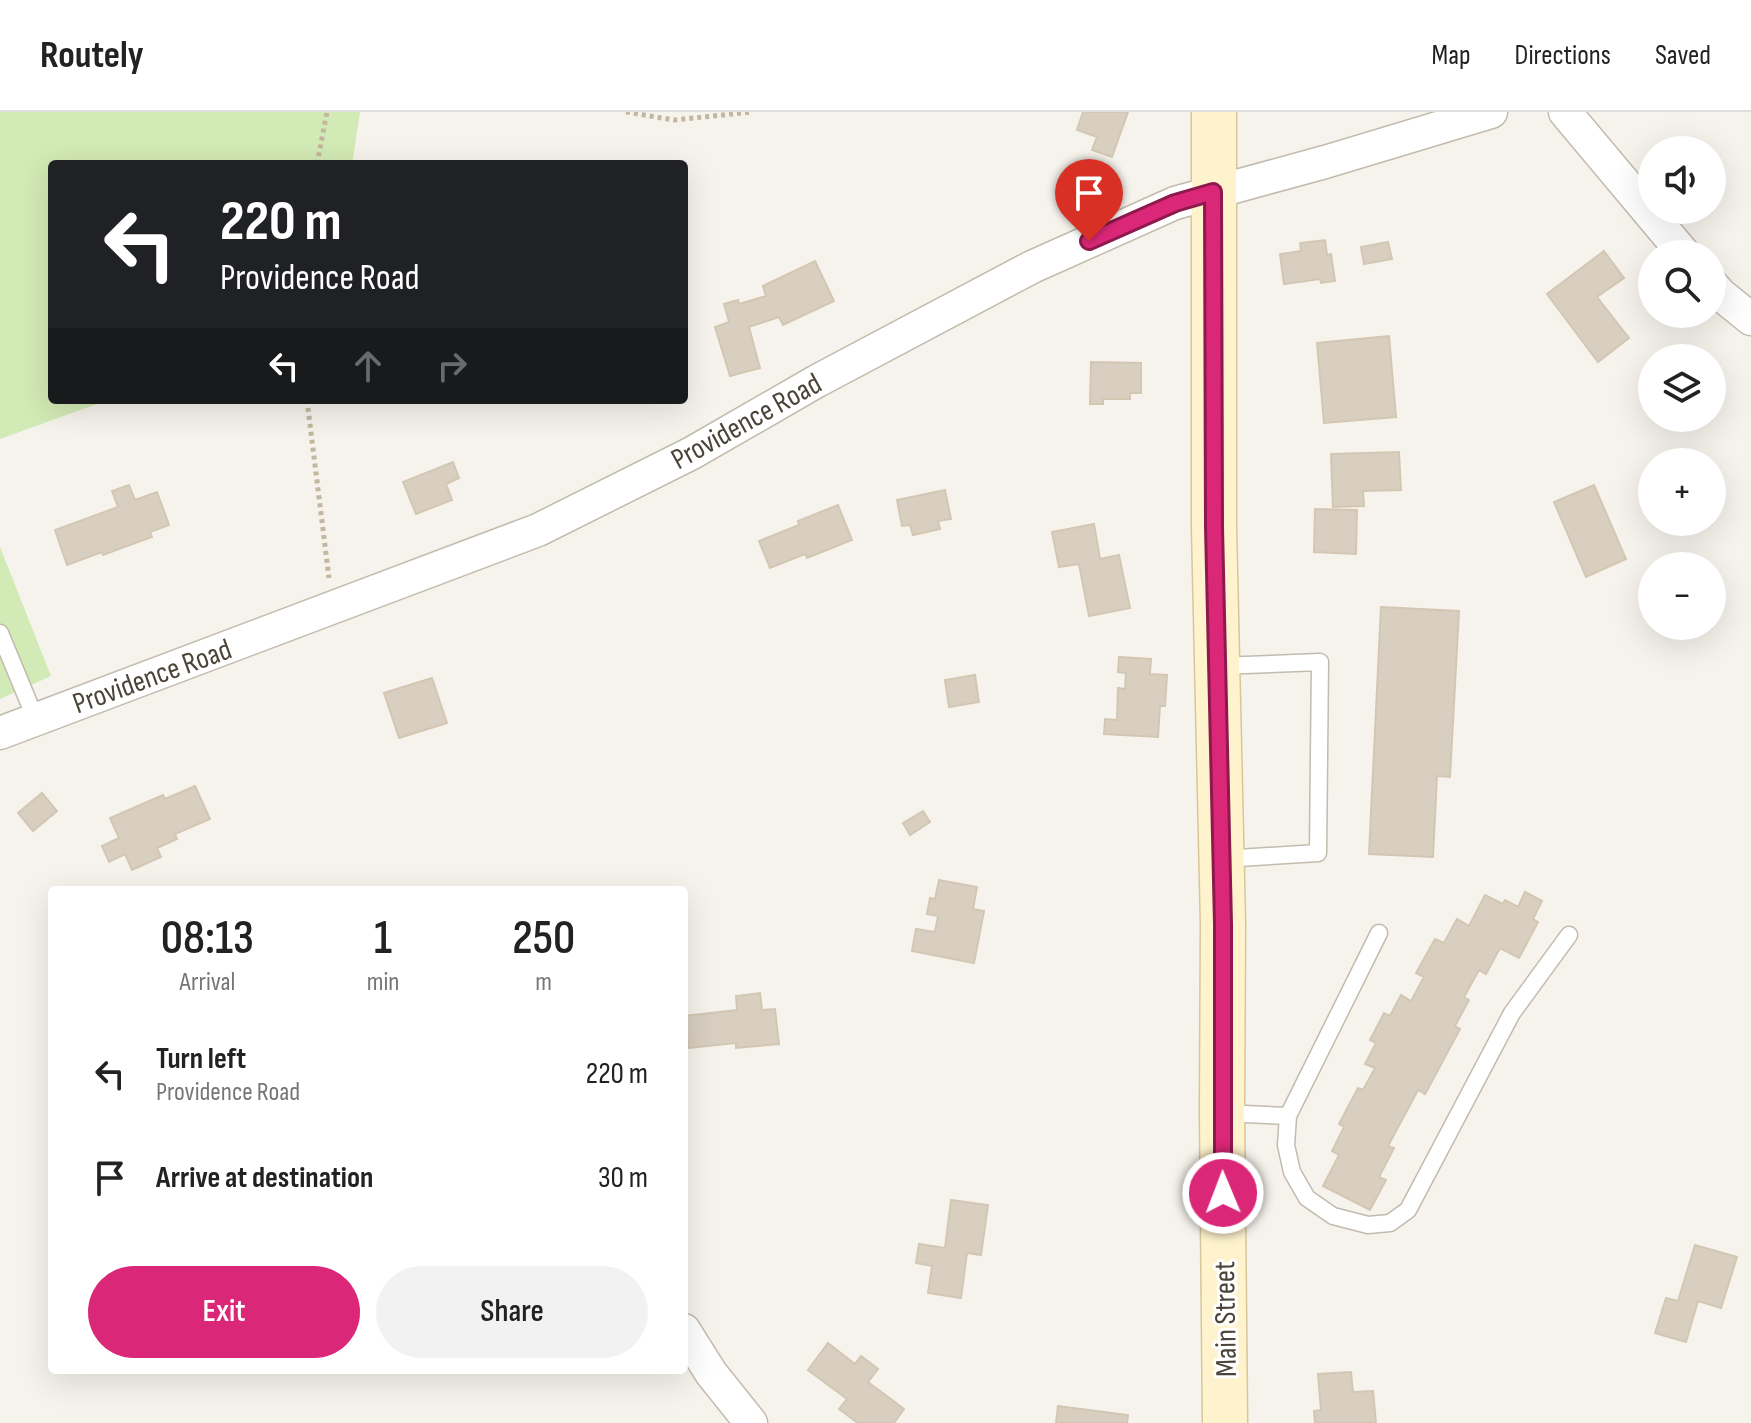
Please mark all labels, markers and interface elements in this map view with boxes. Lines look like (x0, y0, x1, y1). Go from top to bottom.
text: Routely (40, 33, 144, 78)
text: Map (1432, 39, 1471, 72)
text: Directions (1515, 39, 1611, 72)
text: Saved (1655, 39, 1711, 72)
map controls (1638, 136, 1726, 640)
button: sound (1638, 136, 1726, 224)
pin (1055, 159, 1123, 241)
icon: arrive (1067, 171, 1111, 215)
text: 220 m (220, 189, 342, 256)
icon: left (88, 192, 192, 296)
button: search (1638, 240, 1726, 328)
text: Providence Road (220, 257, 420, 300)
icon: left (262, 344, 306, 388)
icon: ahead (346, 344, 390, 388)
icon: right (430, 344, 474, 388)
button: layers (1638, 344, 1726, 432)
street label: Providence Road (665, 366, 828, 478)
button: + (1638, 448, 1726, 536)
button: − (1638, 552, 1726, 640)
street label: Providence Road (68, 632, 237, 722)
text: 08:13 (161, 910, 254, 967)
text: 1 (374, 910, 392, 967)
text: 250 (512, 910, 575, 967)
text: Arrival (179, 967, 235, 998)
text: min (367, 967, 399, 998)
text: m (535, 967, 552, 998)
text: Turn left (156, 1041, 246, 1077)
icon: left (88, 1052, 132, 1096)
text: 220 m (586, 1056, 648, 1092)
text: Providence Road (156, 1077, 300, 1108)
position arrow (1181, 1151, 1265, 1235)
icon: arrive (88, 1156, 132, 1200)
text: Arrive at destination (156, 1160, 373, 1196)
text: 30 m (598, 1160, 648, 1196)
street label: Main Street (1207, 1261, 1245, 1377)
button: Exit (88, 1266, 360, 1358)
button: Share (376, 1266, 648, 1358)

